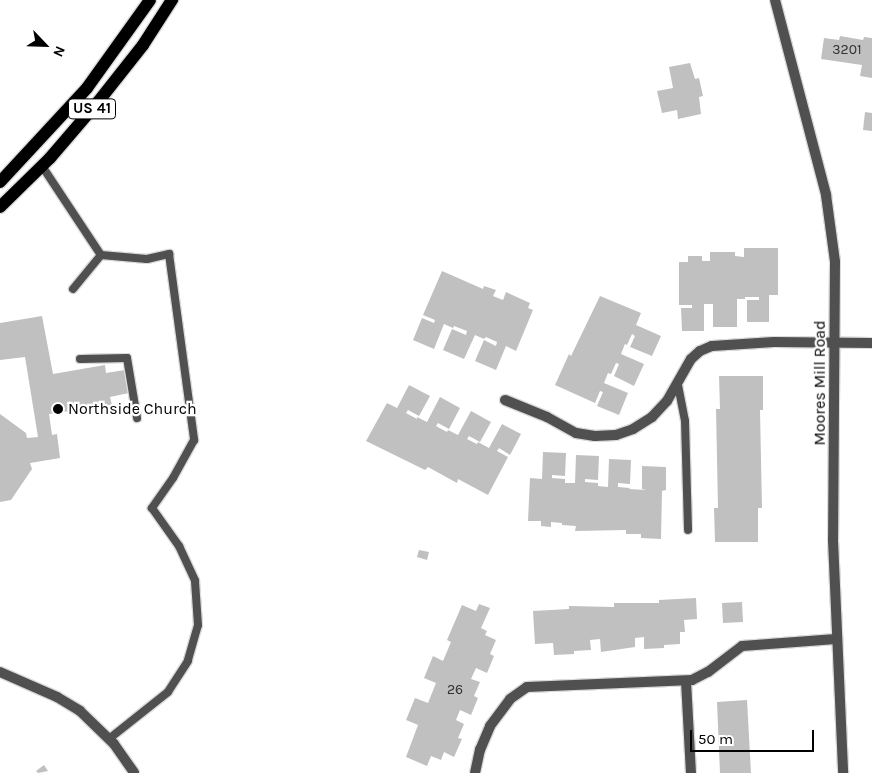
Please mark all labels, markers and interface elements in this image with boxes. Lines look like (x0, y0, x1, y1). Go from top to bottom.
north arrow (20, 20, 70, 70)
house number: 3201 (832, 42, 862, 58)
text: N (49, 43, 69, 59)
road number: US 41 (67, 96, 117, 122)
street label: Moores Mill Road (810, 320, 830, 446)
place label: Northside Church (68, 399, 197, 419)
marker: Northside Church (52, 403, 64, 415)
house number: 26 (447, 682, 463, 698)
scale bar (692, 720, 816, 752)
text: 50 m (698, 730, 733, 748)

